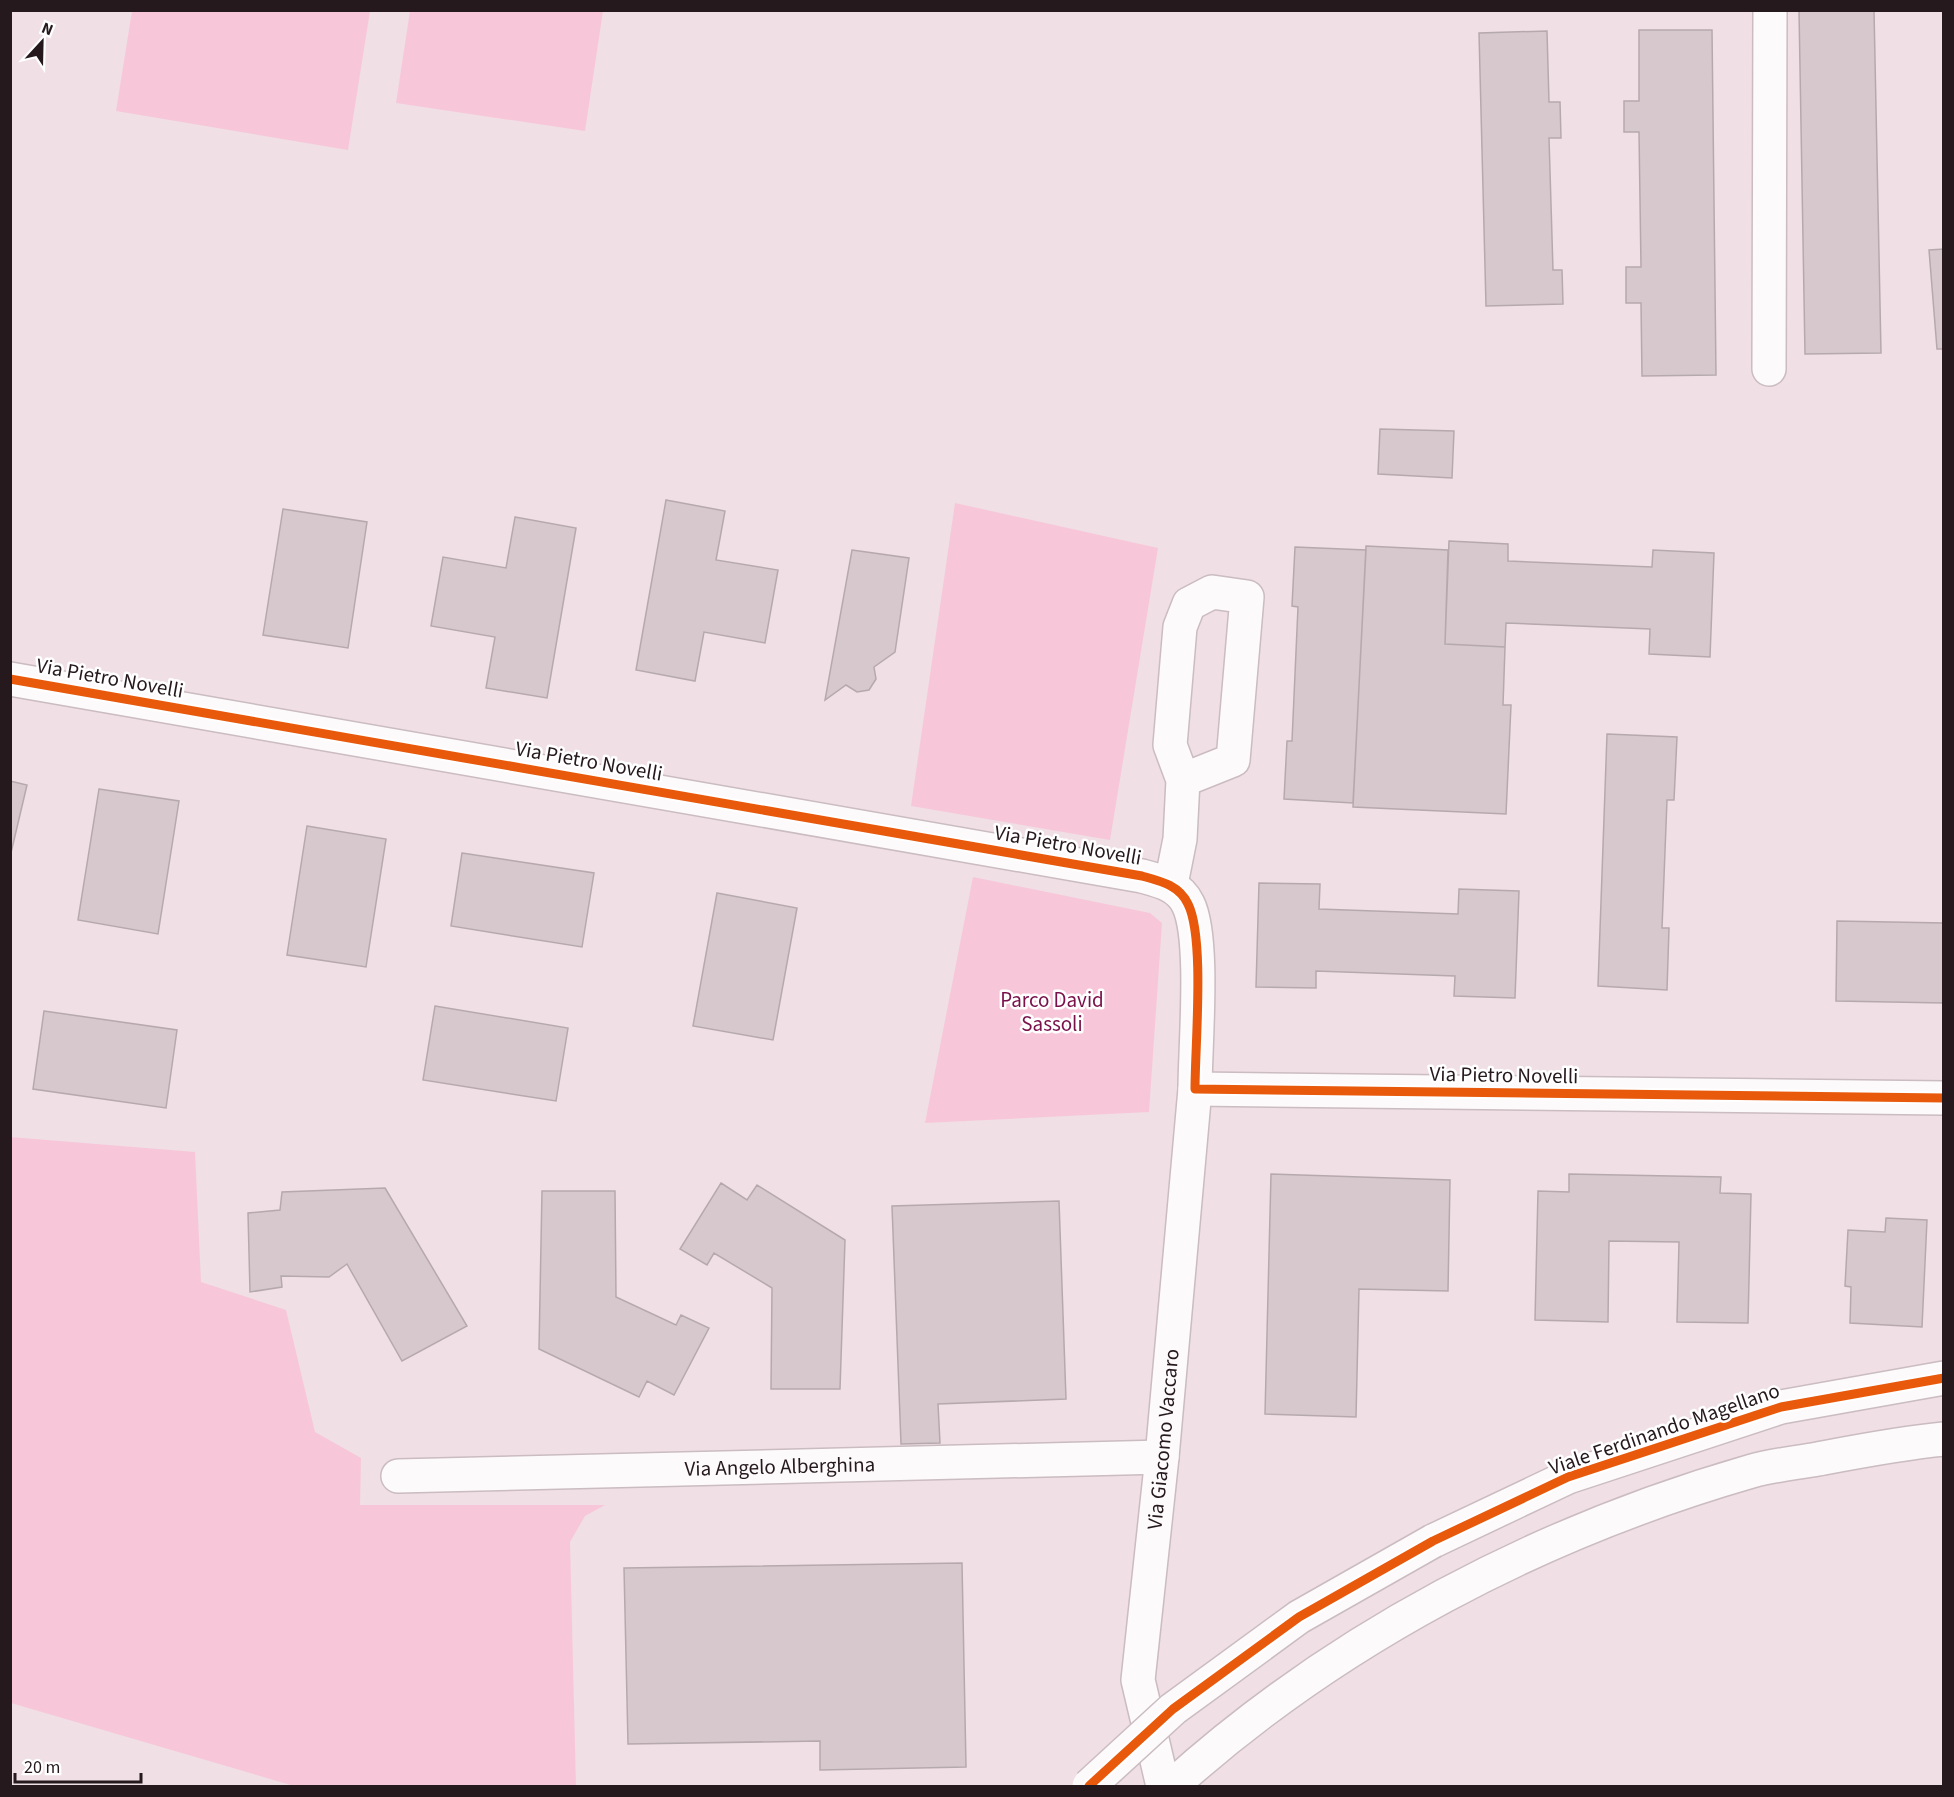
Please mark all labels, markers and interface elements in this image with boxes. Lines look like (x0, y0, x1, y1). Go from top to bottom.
north arrow (12, 12, 72, 72)
text: N (38, 17, 56, 41)
street label: Via Pietro Novelli (34, 650, 186, 706)
street label: Via Pietro Novelli (513, 733, 665, 789)
street label: Via Pietro Novelli (992, 817, 1144, 873)
park label: Parco David Sassoli (1000, 985, 1104, 1039)
street label: Via Pietro Novelli (1429, 1059, 1579, 1091)
street label: Via Giacomo Vaccaro (1139, 1347, 1187, 1531)
street label: Viale Ferdinando Magellano (1544, 1375, 1784, 1483)
street label: Via Angelo Alberghina (684, 1449, 876, 1484)
scale bar (15, 1746, 141, 1784)
text: 20 m (24, 1755, 60, 1780)

